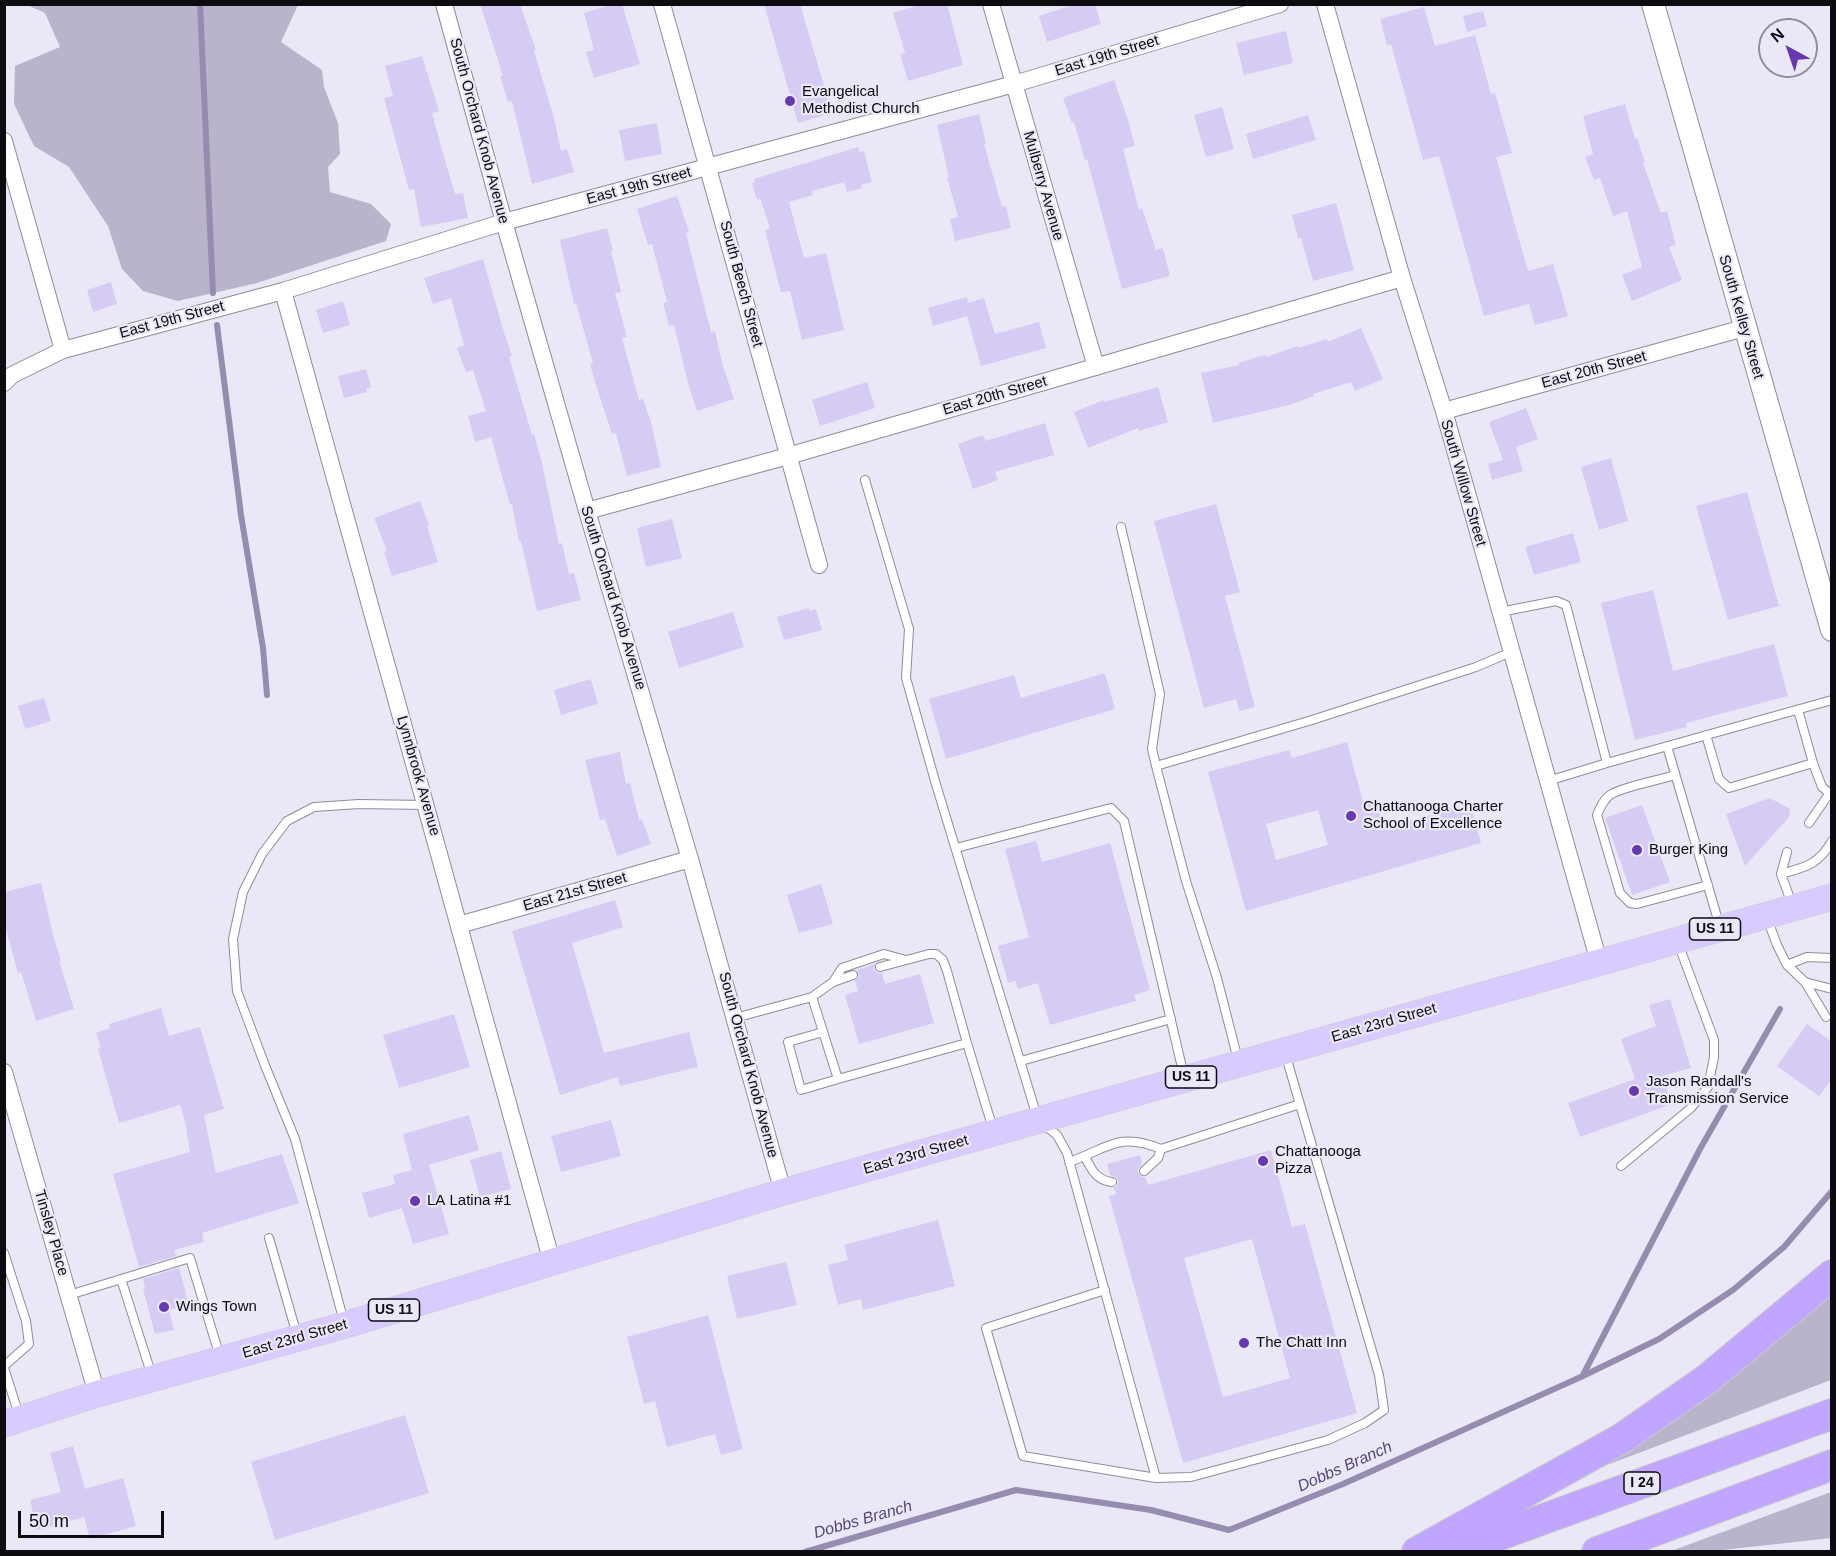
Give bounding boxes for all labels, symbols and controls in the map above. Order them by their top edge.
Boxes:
north arrow [1758,18,1818,78]
text: N [1768,25,1787,46]
street label: East 19th Street [1053,32,1161,80]
street label: South Orchard Knob Avenue [446,36,512,226]
place label: Evangelical Methodist Church [802,83,920,118]
marker: Evangelical Methodist Church [783,94,797,108]
street label: Mulberry Avenue [1019,129,1067,243]
street label: East 19th Street [585,163,693,209]
street label: South Beech Street [715,219,767,349]
street label: South Kelley Street [1715,253,1767,381]
street label: East 19th Street [118,297,226,343]
street label: East 20th Street [1540,347,1648,393]
street label: East 20th Street [941,373,1049,419]
street label: South Willow Street [1436,418,1490,548]
street label: South Orchard Knob Avenue [576,504,650,692]
street label: Lynnbrook Avenue [392,714,444,838]
place label: Chattanooga Charter School of Excellence [1363,798,1503,833]
marker: Chattanooga Charter School of Excellence [1344,809,1358,823]
place label: Burger King [1649,841,1728,859]
marker: Burger King [1630,843,1644,857]
street label: East 21st Street [521,869,629,915]
road number: US 11 [1690,918,1740,940]
street label: South Orchard Knob Avenue [715,970,781,1160]
street label: East 23rd Street [1329,999,1439,1047]
road number: US 11 [1166,1066,1216,1088]
place label: Jason Randall's Transmission Service [1646,1073,1789,1108]
marker: Jason Randall's Transmission Service [1627,1084,1641,1098]
street label: East 23rd Street [861,1131,971,1179]
place label: Chattanooga Pizza [1275,1143,1361,1178]
marker: Chattanooga Pizza [1256,1154,1270,1168]
street label: Tinsley Place [30,1188,72,1278]
place label: LA Latina #1 [427,1192,511,1210]
marker: LA Latina #1 [408,1194,422,1208]
place label: Wings Town [176,1298,257,1316]
road number: US 11 [368,1299,420,1321]
marker: Wings Town [157,1300,171,1314]
street label: East 23rd Street [240,1315,350,1363]
place label: The Chatt Inn [1256,1334,1347,1352]
marker: The Chatt Inn [1237,1336,1251,1350]
water label: Dobbs Branch [1295,1438,1395,1496]
road number: I 24 [1624,1472,1660,1494]
water label: Dobbs Branch [812,1497,914,1543]
scale bar [21,1499,166,1537]
text: 50 m [29,1511,69,1531]

